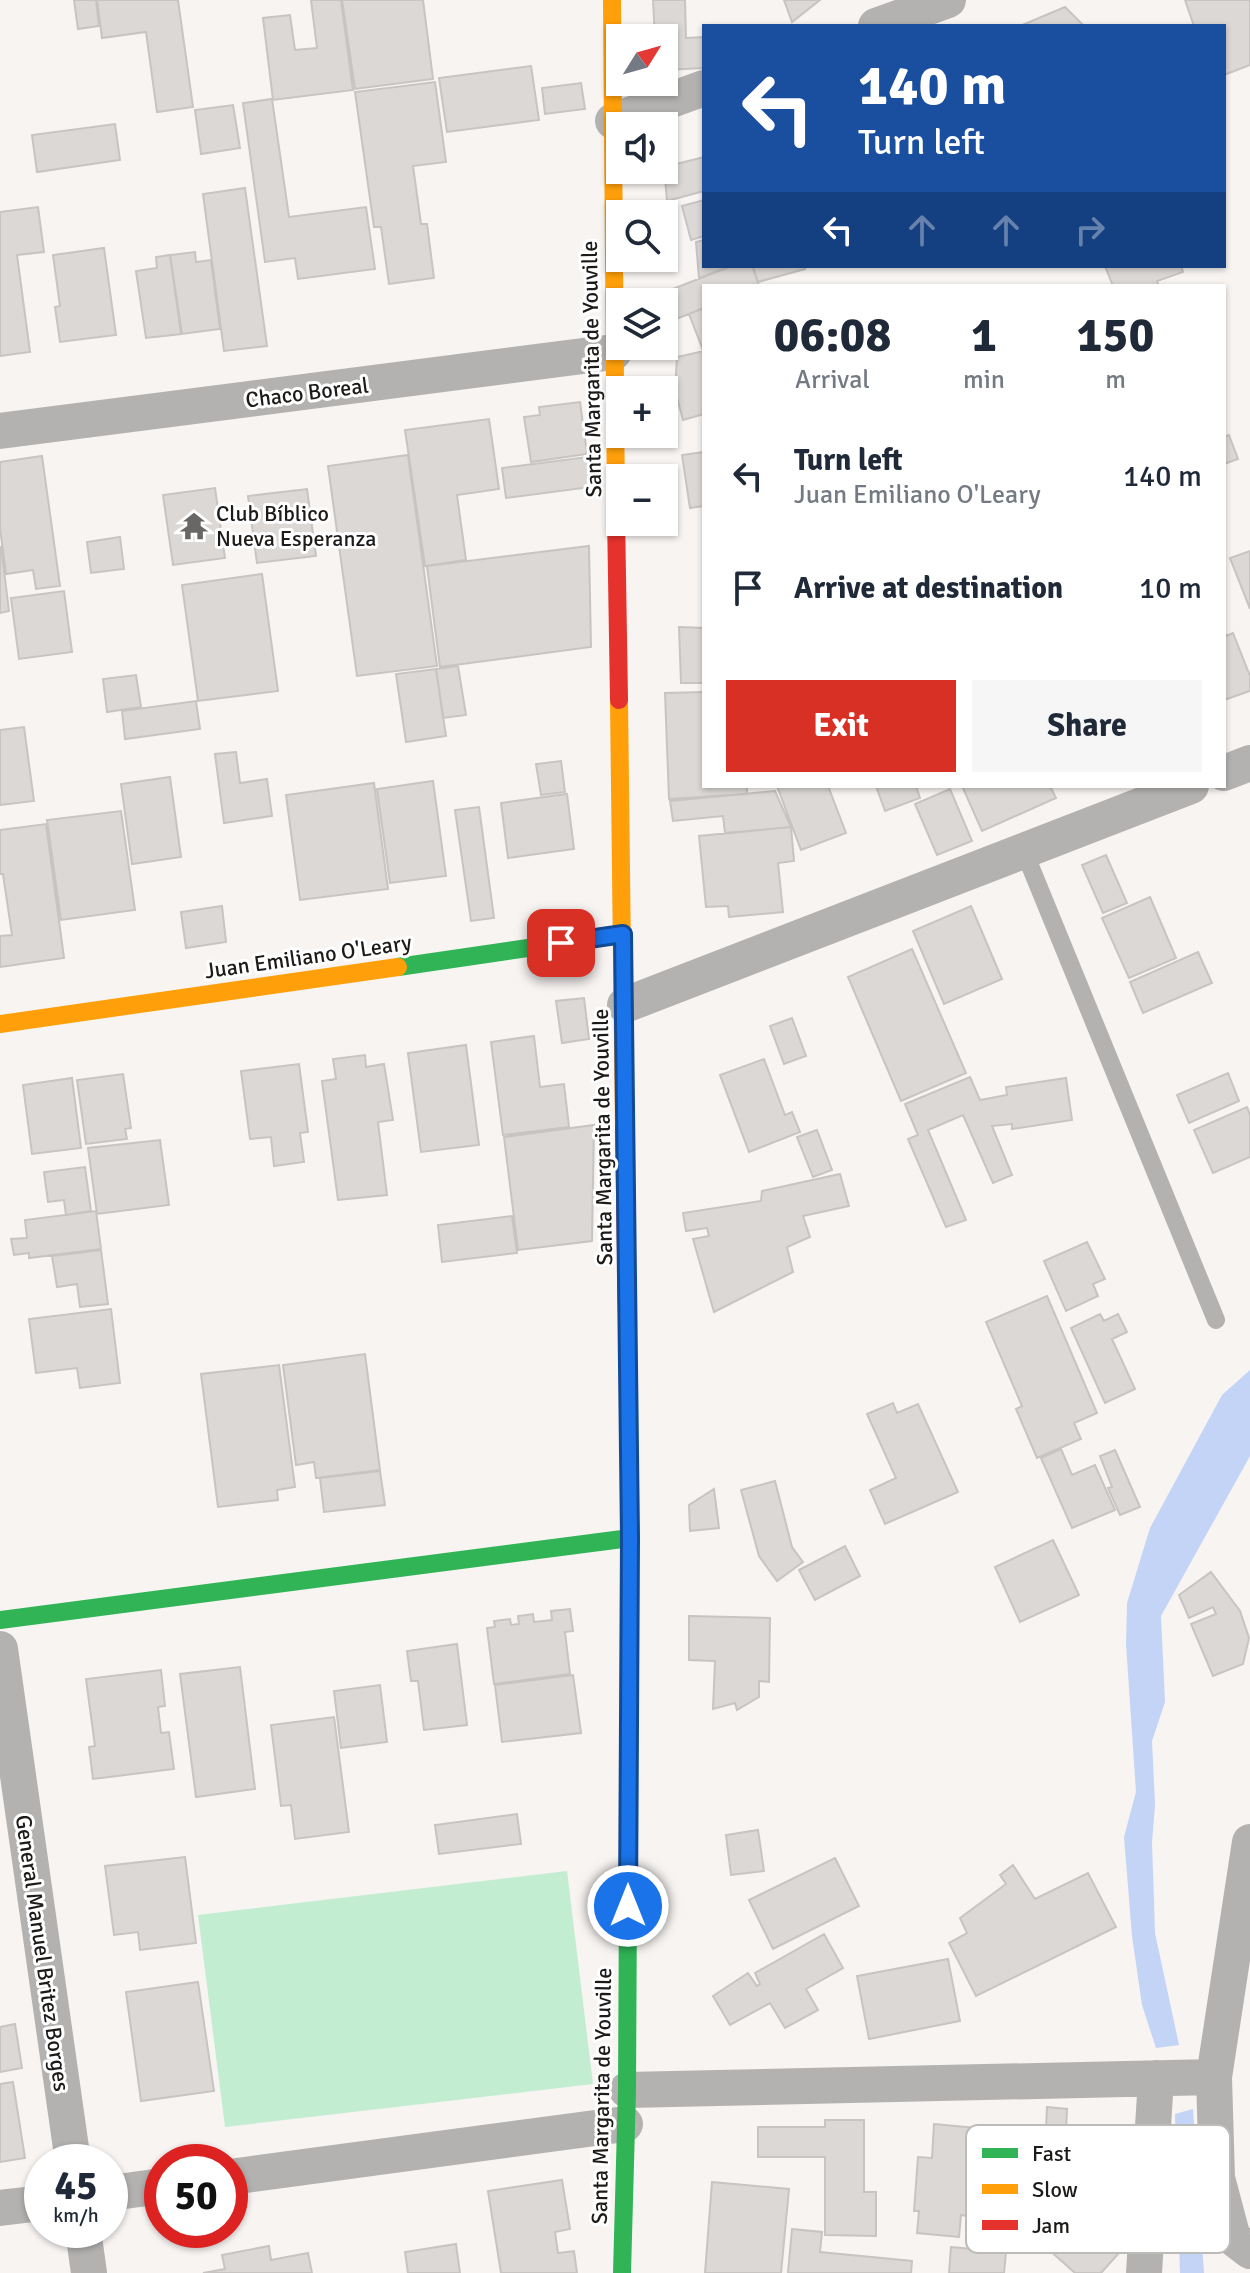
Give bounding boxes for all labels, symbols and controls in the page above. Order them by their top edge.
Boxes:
north arrow [606,24,678,96]
map controls [606,24,678,536]
text: 140 m [858,51,1006,120]
icon: left [726,56,830,160]
button: sound [606,112,678,184]
text: Turn left [858,120,985,165]
button: search [606,200,678,272]
icon: left [816,208,860,252]
icon: ahead [900,208,944,252]
icon: ahead [984,208,1028,252]
icon: right [1068,208,1112,252]
street label: Santa Margarita de Youville [576,240,607,498]
button: layers [606,288,678,360]
text: 06:08 [774,306,891,365]
text: 1 [971,306,997,365]
text: 150 [1077,306,1154,365]
text: Arrival [795,364,870,396]
text: min [963,364,1005,396]
text: m [1105,364,1126,396]
street label: Chaco Boreal [244,372,370,413]
button: + [606,376,678,448]
text: Turn left [794,442,903,479]
icon: left [726,454,770,498]
text: 140 m [1123,458,1202,495]
button: − [606,464,678,536]
text: Juan Emiliano O'Leary [794,479,1041,511]
place label: Club Bíblico Nueva Esperanza [216,500,376,552]
temple icon: Club Bíblico Nueva Esperanza [179,511,209,541]
icon: arrive [726,566,770,610]
text: Arrive at destination [794,570,1063,607]
text: 10 m [1139,570,1202,607]
button: Exit [726,680,956,772]
button: Share [972,680,1202,772]
pin [527,909,595,977]
icon: arrive [539,921,583,965]
street label: Juan Emiliano O'Leary [203,929,414,984]
street label: Santa Margarita de Youville [587,1008,618,1266]
street label: General Manuel Britez Borges [10,1813,75,2093]
position arrow [586,1864,670,1948]
street label: Santa Margarita de Youville [586,1967,617,2225]
legend [966,2125,1230,2253]
text: Fast [1032,2140,1072,2167]
speed limit sign: 50 [144,2144,248,2248]
text: 45 [54,2161,98,2211]
text: Slow [1032,2176,1078,2203]
text: km/h [53,2203,99,2228]
text: Jam [1032,2212,1070,2239]

